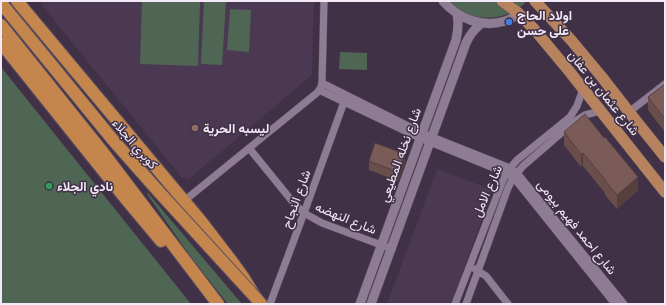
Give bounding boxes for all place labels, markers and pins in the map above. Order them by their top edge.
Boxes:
place label: اولاد الحاج على حسن [517,8,572,38]
marker: اولاد الحاج على حسن [504,17,514,27]
place label: ليسبه الحرية [203,121,269,137]
marker: ليسبه الحرية [190,123,200,133]
place label: نادي الجلاء [57,179,113,197]
marker: نادي الجلاء [44,181,54,191]

